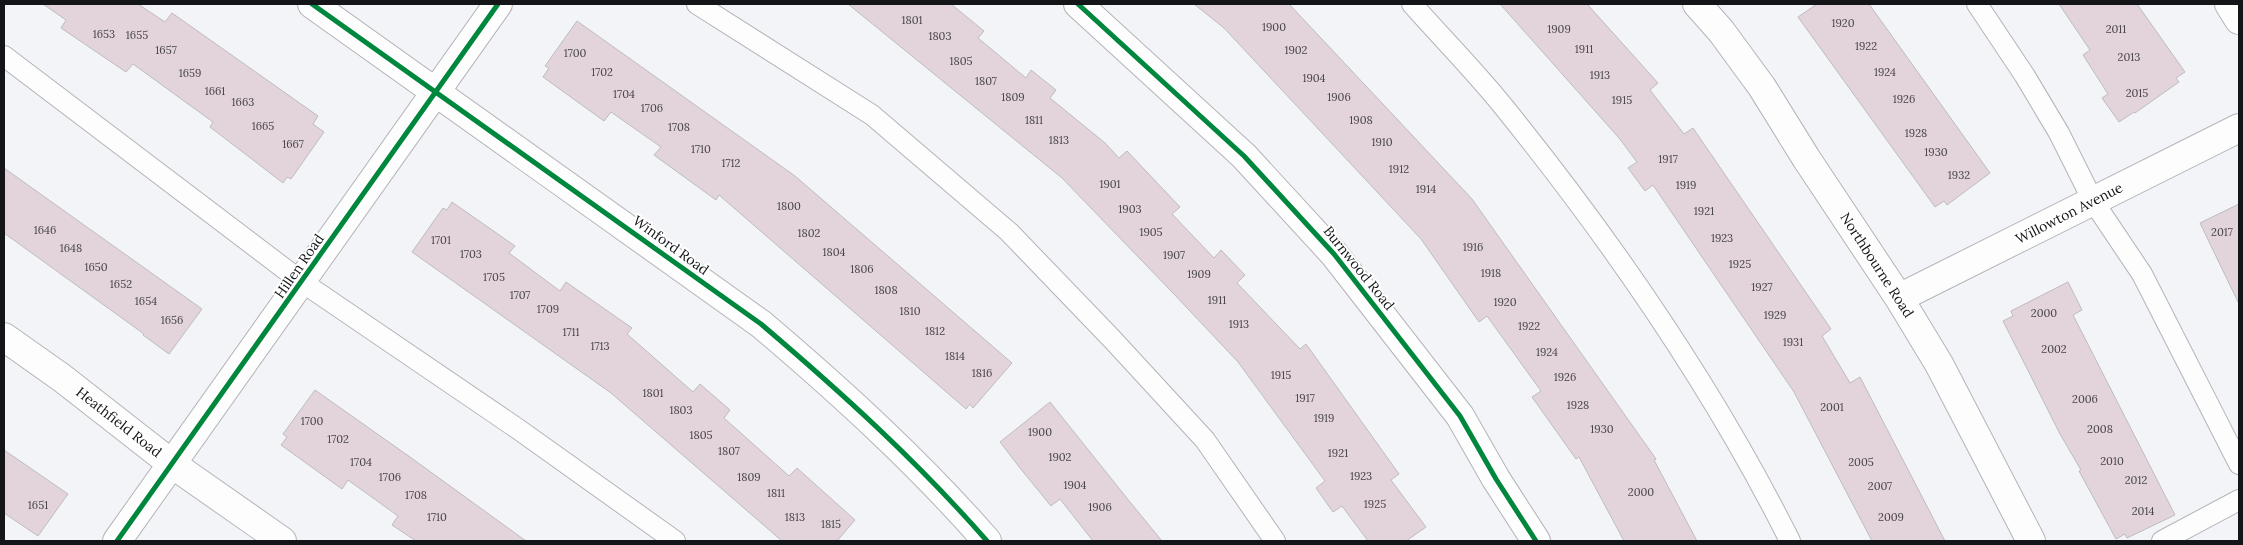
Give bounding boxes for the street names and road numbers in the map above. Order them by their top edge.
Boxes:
street label: Willowton Avenue [2012,178,2126,248]
street label: Northbourne Road [1836,209,1918,321]
street label: Winford Road [630,211,712,279]
street label: Burnwood Road [1320,222,1398,314]
street label: Hillen Road [270,230,328,302]
street label: Heathfield Road [73,383,165,461]

